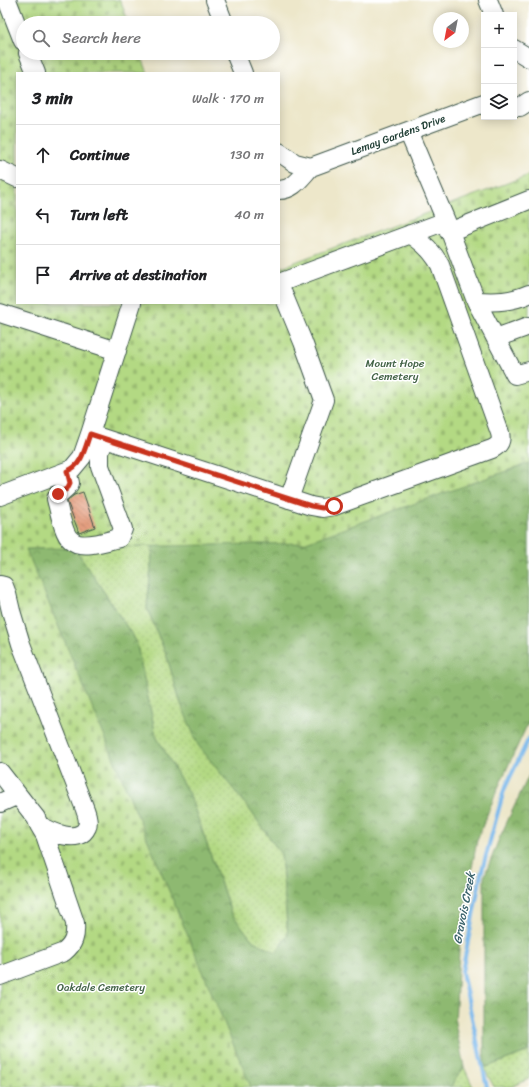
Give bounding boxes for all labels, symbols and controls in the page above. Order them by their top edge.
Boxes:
north arrow [433,12,469,48]
map controls [481,12,517,120]
button: + [481,12,517,48]
search box [16,16,280,60]
text: Search here [62,25,141,51]
icon: search [30,27,52,49]
button: − [481,48,517,84]
text: 3 min [32,83,73,113]
button: layers [481,84,517,120]
text: Walk · 170 m [192,87,264,110]
street label: Lemay Gardens Drive [348,109,449,161]
text: Continue [70,142,130,168]
text: 130 m [230,143,264,166]
icon: ahead [32,144,54,166]
text: Turn left [70,202,128,228]
text: 40 m [234,203,264,226]
icon: left [32,204,54,226]
text: Arrive at destination [70,262,207,288]
icon: arrive [32,264,54,286]
park label: Mount Hope Cemetery [366,354,425,386]
route end [49,485,67,503]
route start [325,497,343,515]
water label: Gravois Creek [446,869,482,946]
park label: Oakdale Cemetery [57,978,145,997]

